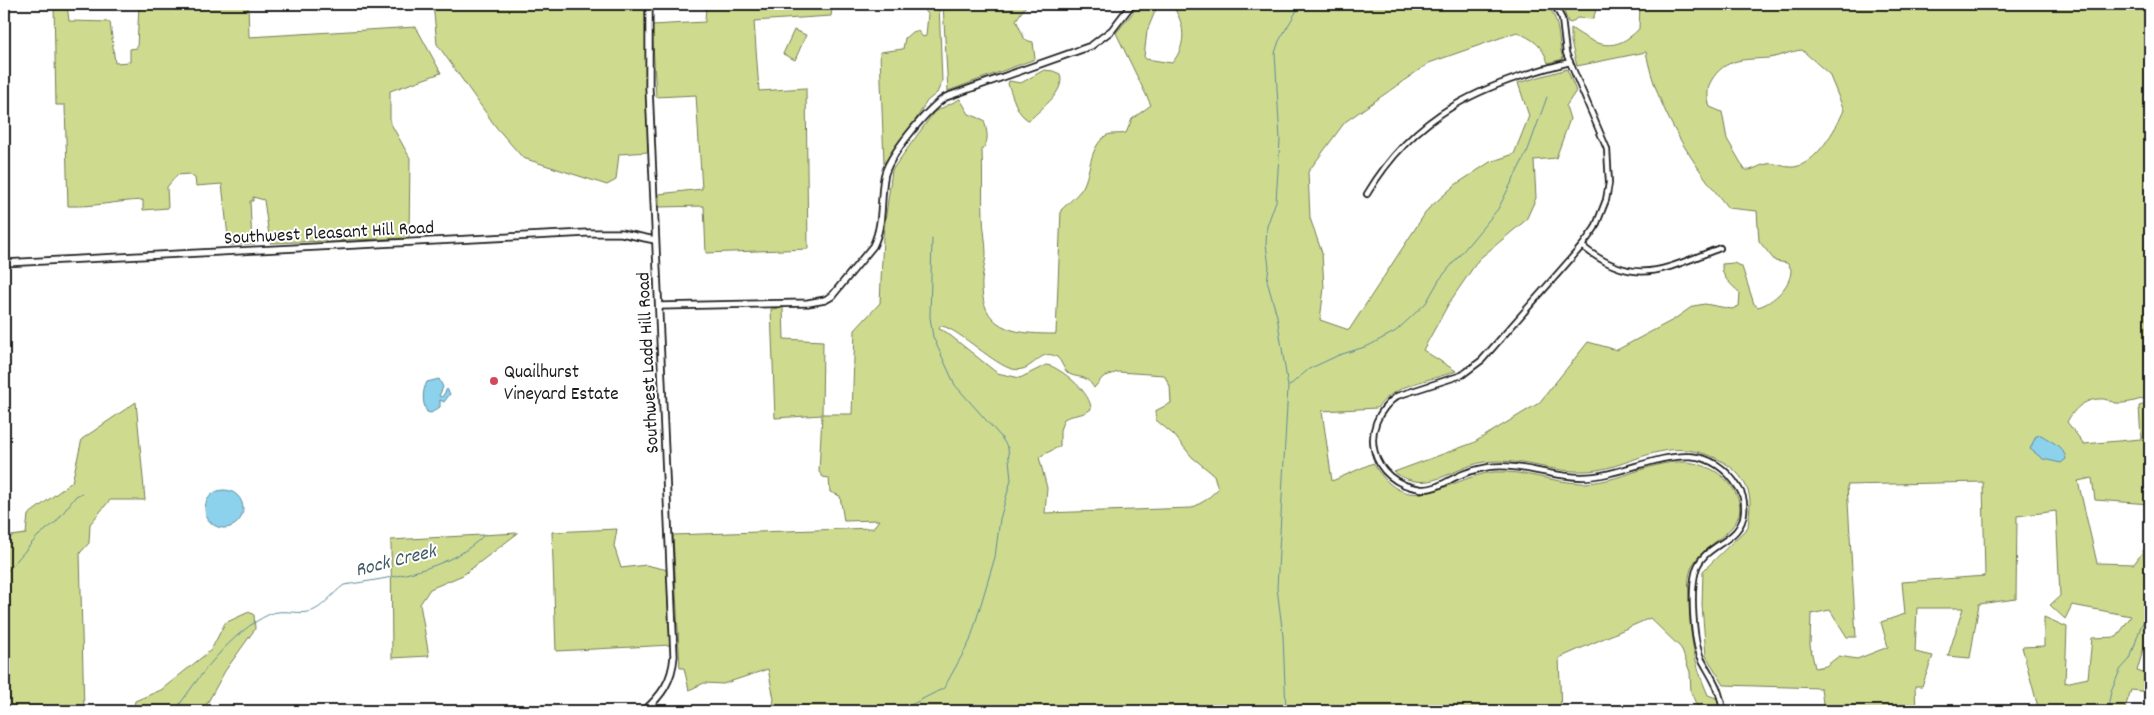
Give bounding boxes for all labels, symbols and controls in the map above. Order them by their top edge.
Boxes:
street label: Southwest Pleasant Hill Road [223,216,435,253]
street label: Southwest Ladd Hill Road [631,271,668,454]
place label: Quailhurst Vineyard Estate [504,360,619,409]
marker: Quailhurst Vineyard Estate [488,375,500,387]
water label: Rock Creek [352,538,441,585]

